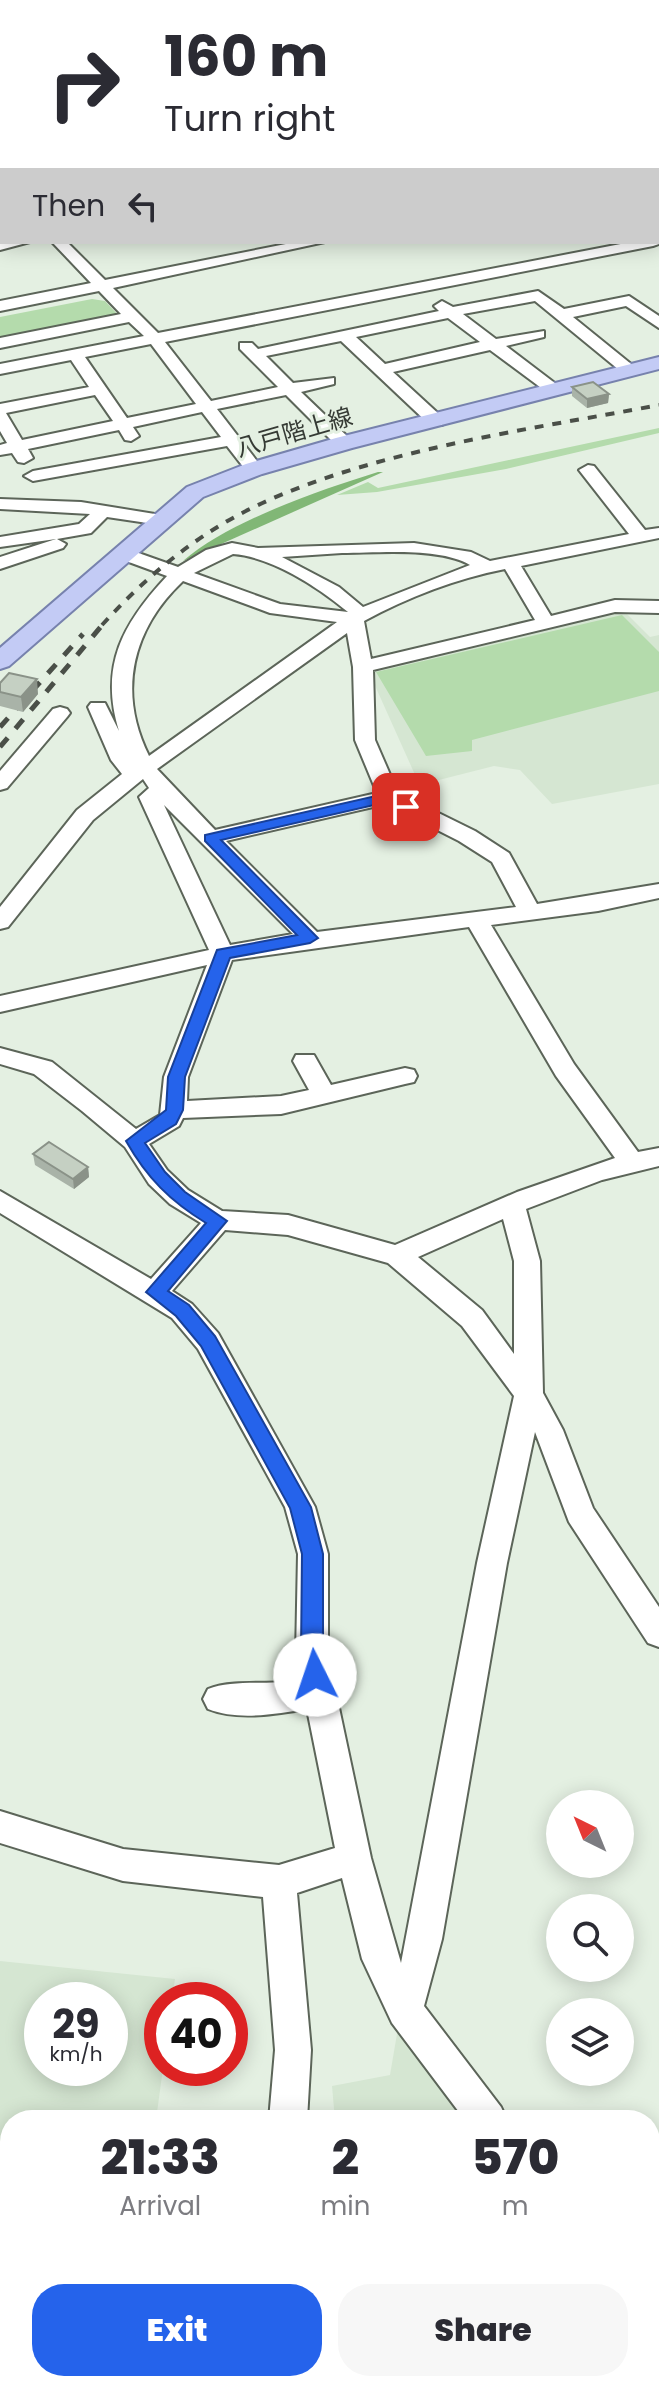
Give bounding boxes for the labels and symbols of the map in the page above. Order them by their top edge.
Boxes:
street label: 八戸階上線 [232,400,356,464]
pin [372,773,440,841]
position arrow [273,1633,357,1717]
north arrow [546,1790,634,1878]
speed limit sign: 40 [144,1982,248,2086]

